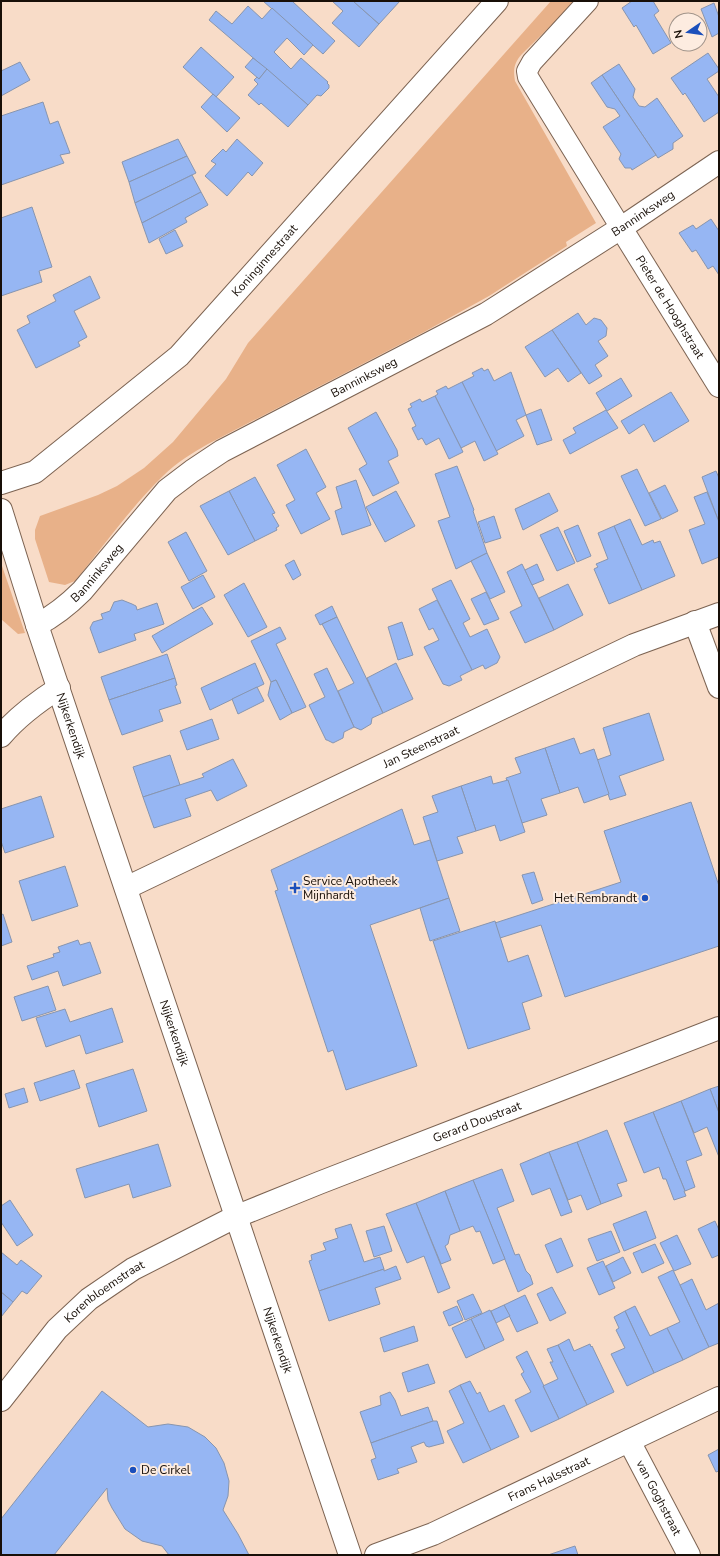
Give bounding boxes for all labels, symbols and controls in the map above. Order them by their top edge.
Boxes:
north arrow [668,12,708,52]
text: N [671,28,687,40]
street label: Banninksweg [608,186,678,240]
street label: Koninginnestraat [228,220,302,300]
street label: Pieter de Hooghstraat [632,252,709,362]
street label: Banninksweg [328,353,400,401]
street label: Banninksweg [67,540,127,606]
street label: Nijkerkendijk [52,691,90,762]
street label: Jan Steenstraat [379,722,462,772]
place label: Service Apotheek Mijnhardt [303,873,398,903]
marker: Service Apotheek Mijnhardt [290,883,300,893]
place label: Het Rembrandt [554,890,638,906]
marker: Het Rembrandt [640,893,650,903]
street label: Nijkerkendijk [156,998,193,1069]
street label: Gerard Doustraat [430,1097,524,1146]
street label: Korenbloemstraat [61,1256,148,1326]
street label: Nijkerkendijk [259,1305,297,1376]
street label: Frans Halsstraat [505,1452,593,1505]
street label: van Goghstraat [632,1457,686,1539]
place label: De Cirkel [141,1462,191,1478]
marker: De Cirkel [128,1465,138,1475]

